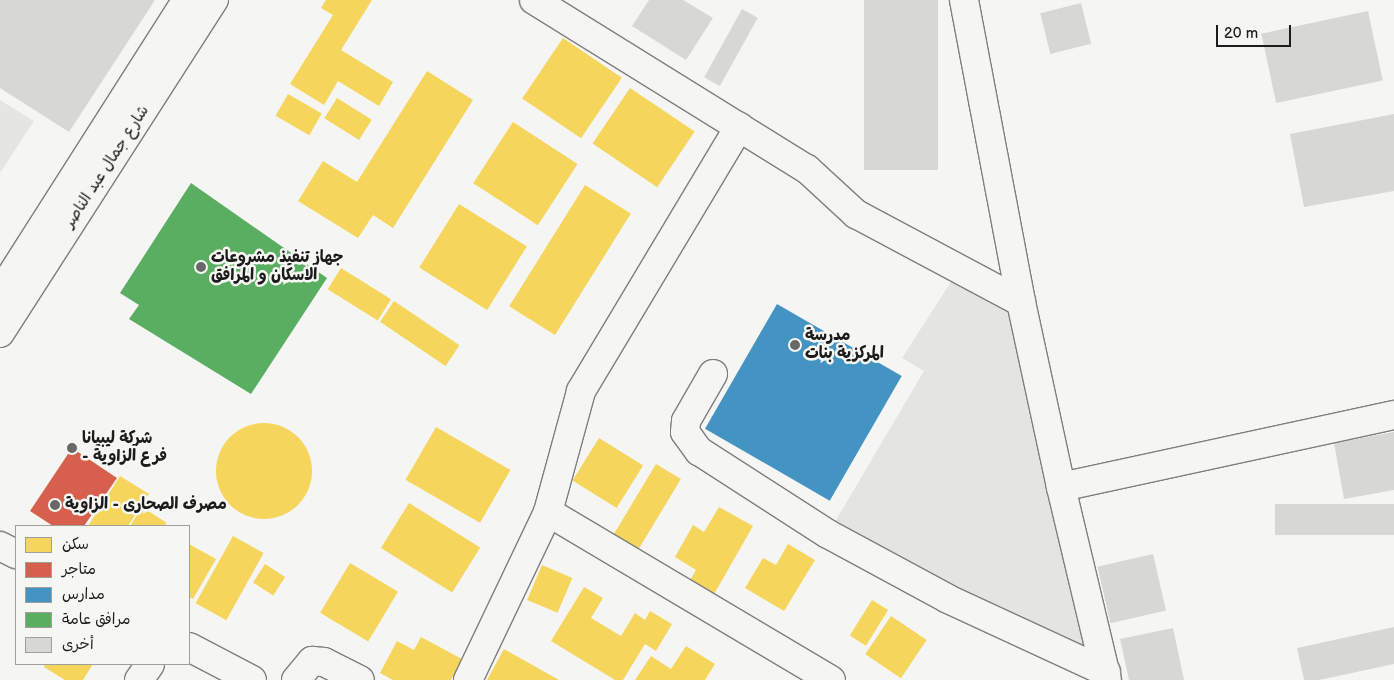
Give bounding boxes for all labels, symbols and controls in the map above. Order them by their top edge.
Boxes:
scale bar [1219,15,1294,47]
text: 20 m [1224,24,1258,43]
street label: شارع جمال عبد الناصر [60,102,154,232]
place label: جهاز تنفيذ مشروعات الاسكان و المرافق [211,248,343,286]
marker: جهاز تنفيذ مشروعات الاسكان و المرافق [195,261,207,273]
place label: مدرسة المركزية بنات [805,326,884,364]
marker: مدرسة المركزية بنات [789,339,801,351]
place label: شركة ليبيانا - فرع الزاوية [82,429,167,467]
marker: شركة ليبيانا - فرع الزاوية [66,442,78,454]
place label: مصرف الصحارى - الزاوية [65,495,227,515]
marker: مصرف الصحارى - الزاوية [49,499,61,511]
legend [15,525,190,665]
text: سكن [62,535,89,554]
text: متاجر [62,560,96,579]
text: مدارس [62,585,105,604]
text: مرافق عامة [62,610,130,629]
text: أخرى [62,635,94,654]

